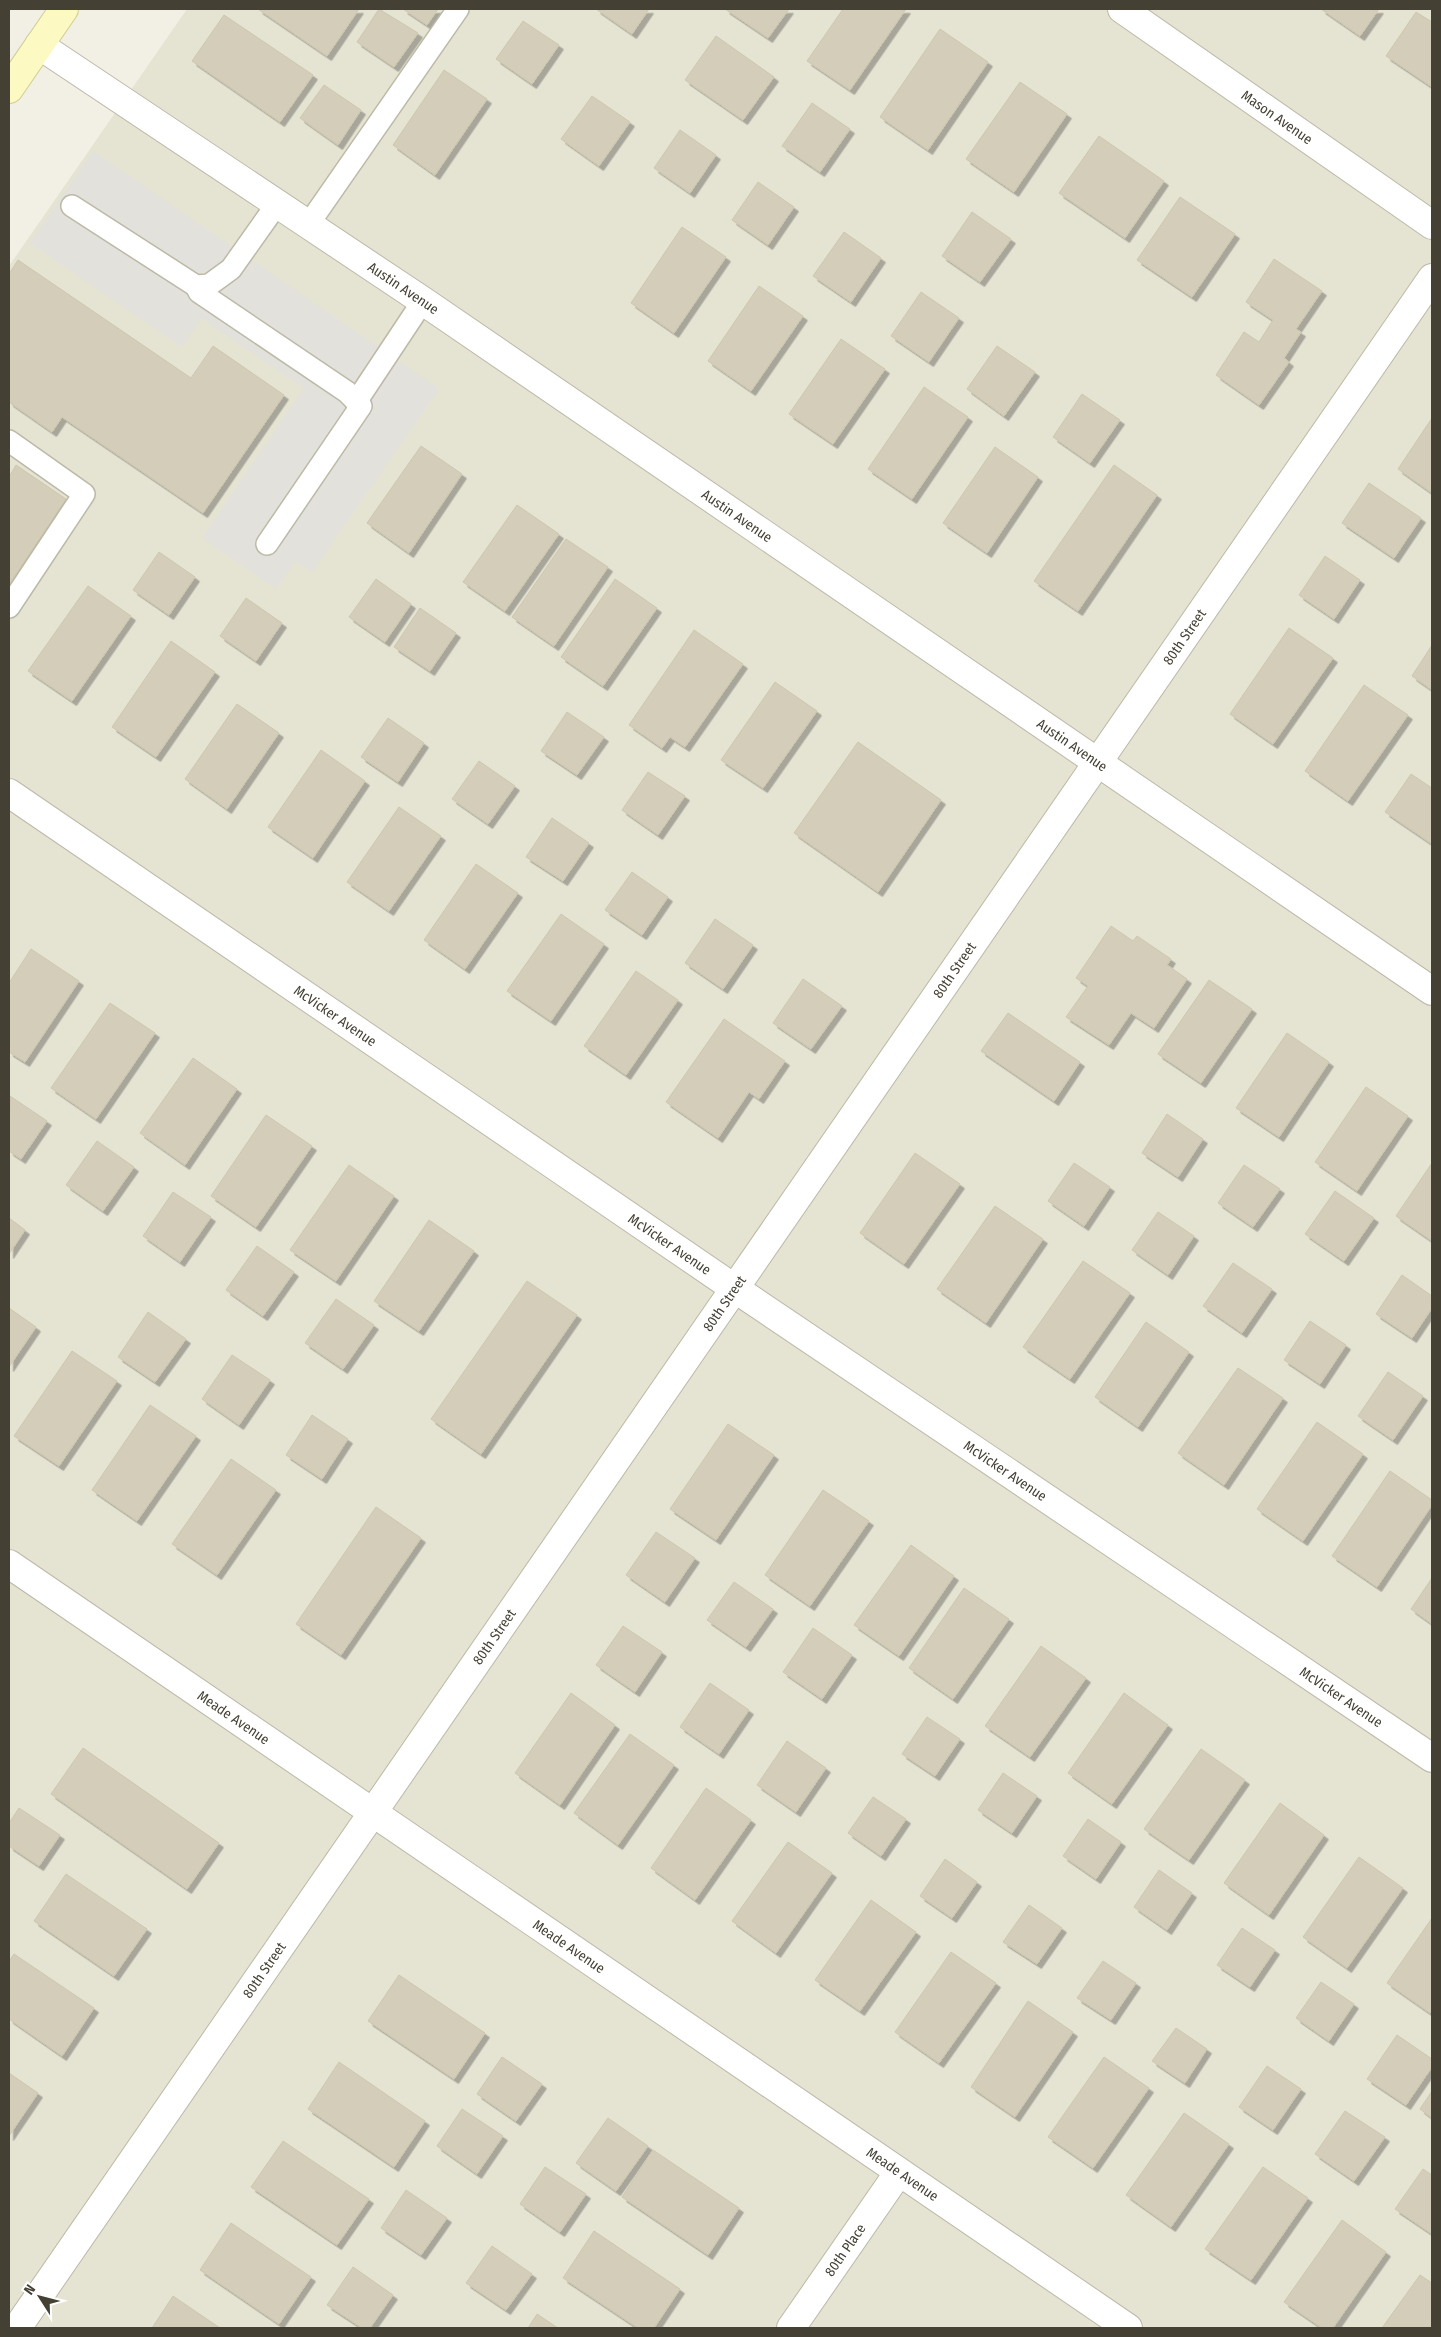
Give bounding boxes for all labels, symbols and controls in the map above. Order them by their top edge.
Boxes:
street label: Mason Avenue [1238,86,1316,148]
street label: Austin Avenue [365,258,442,318]
street label: Austin Avenue [699,486,776,546]
street label: 80th Street [1159,605,1210,668]
street label: Austin Avenue [1034,715,1111,775]
street label: 80th Street [929,939,980,1001]
street label: McVicker Avenue [291,982,380,1050]
street label: McVicker Avenue [625,1210,714,1278]
street label: 80th Street [699,1272,750,1335]
street label: McVicker Avenue [961,1437,1050,1505]
street label: 80th Street [469,1605,520,1668]
street label: McVicker Avenue [1297,1663,1386,1731]
street label: Meade Avenue [194,1687,273,1748]
street label: Meade Avenue [530,1916,608,1977]
street label: 80th Street [239,1938,290,2001]
street label: Meade Avenue [863,2144,942,2205]
street label: 80th Place [821,2220,869,2279]
north arrow [15,2272,65,2322]
text: N [21,2281,39,2298]

